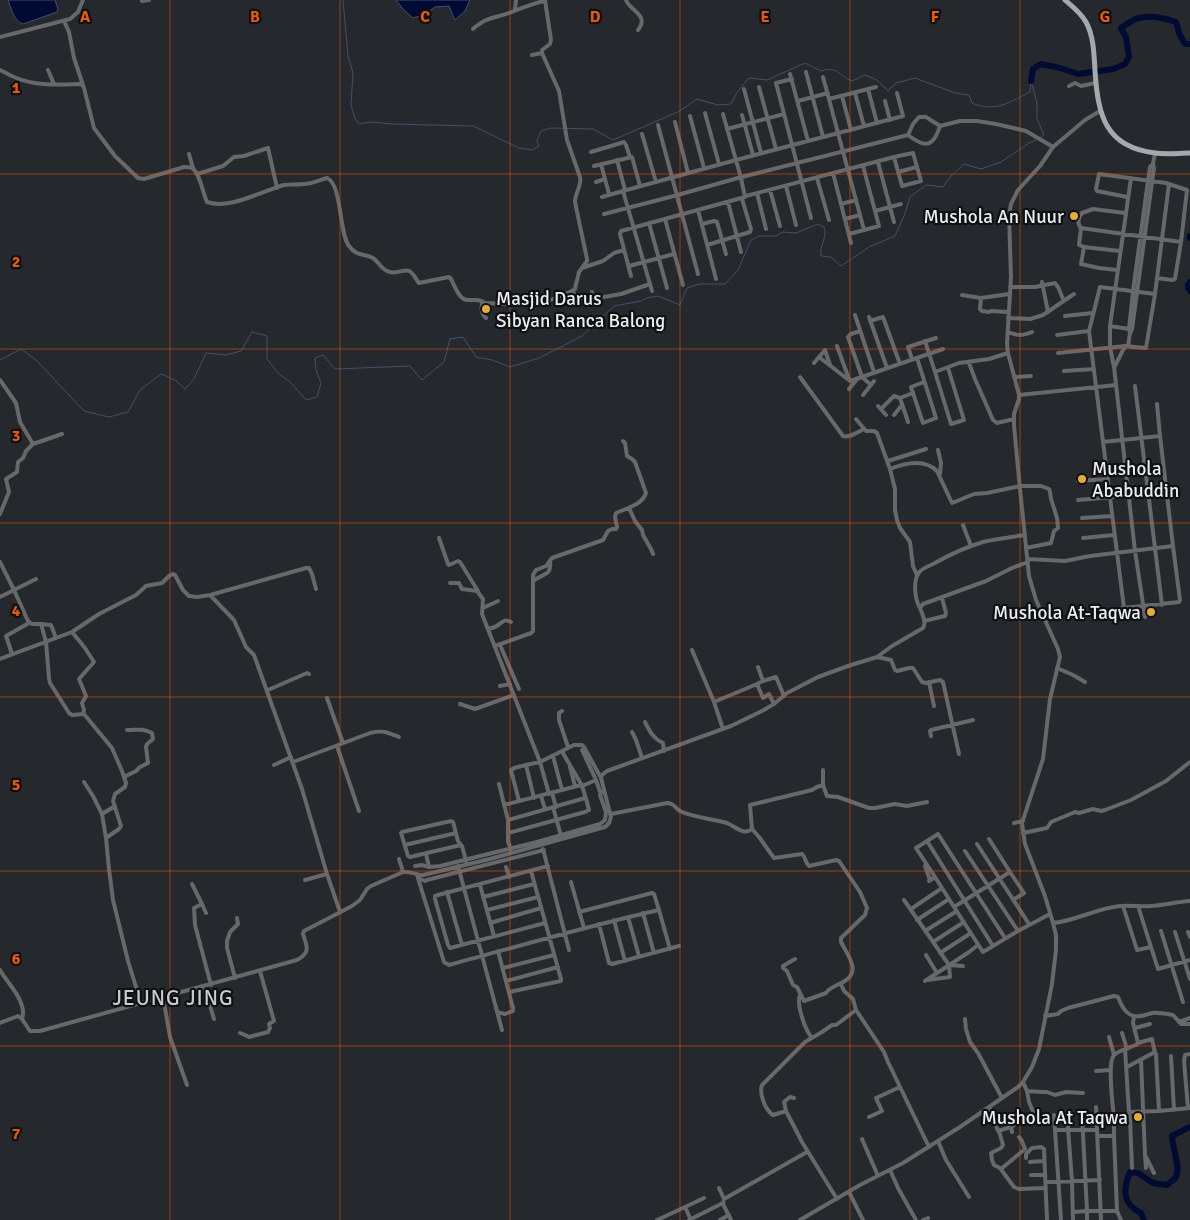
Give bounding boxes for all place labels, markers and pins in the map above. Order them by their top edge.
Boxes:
place label: Mushola An Nuur [923,205,1064,229]
marker: Mushola An Nuur [1068,210,1080,222]
place label: Masjid Darus Sibyan Ranca Balong [496,287,665,333]
marker: Masjid Darus Sibyan Ranca Balong [480,303,492,315]
place label: Mushola Ababuddin [1092,457,1179,503]
marker: Mushola Ababuddin [1076,473,1088,485]
place label: Mushola At-Taqwa [993,601,1141,625]
marker: Mushola At-Taqwa [1145,606,1157,618]
place label: Mushola At Taqwa [981,1106,1128,1130]
marker: Mushola At Taqwa [1132,1111,1144,1123]

